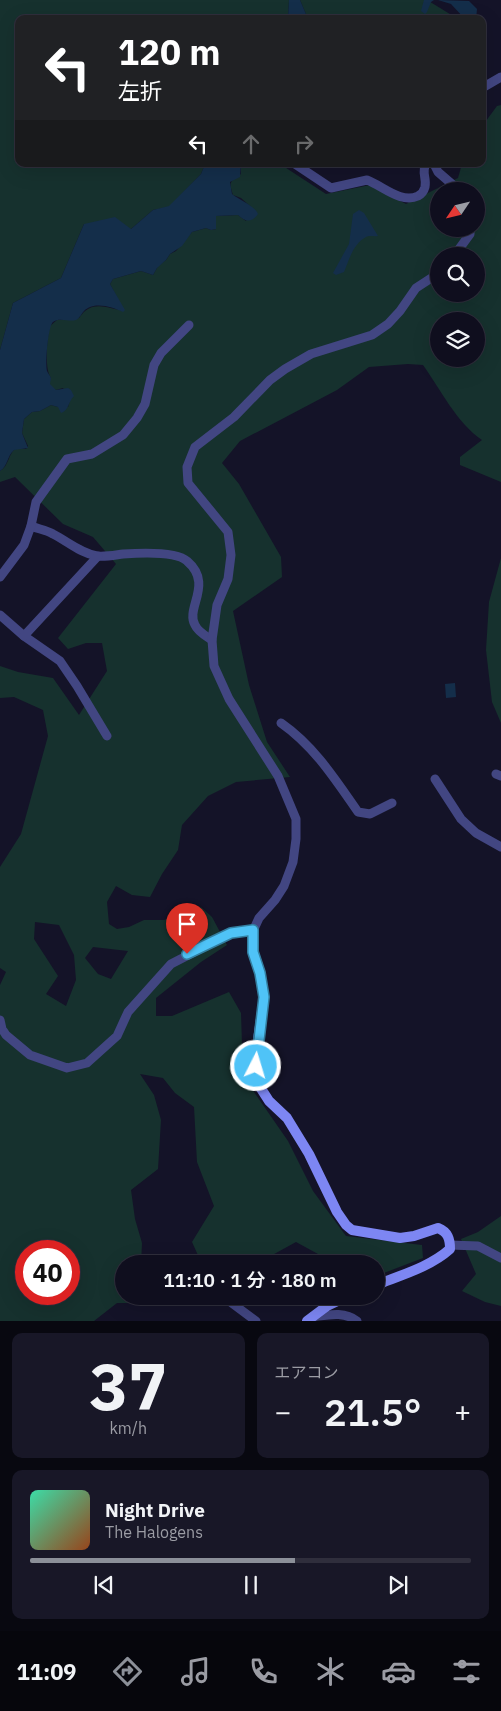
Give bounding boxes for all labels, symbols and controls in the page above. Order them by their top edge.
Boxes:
text: 120 m [118,29,221,75]
icon: left [35,35,100,100]
text: 左折 [118,76,162,105]
icon: left [184,130,212,158]
icon: ahead [237,130,265,158]
icon: right [290,130,318,158]
north arrow [430,182,485,238]
map controls [430,182,485,367]
button: search [430,247,485,302]
button: layers [430,312,485,367]
pin [166,903,208,954]
icon: arrive [173,910,201,938]
position arrow [229,1039,281,1091]
speed limit sign: 40 [15,1240,80,1305]
text: 11:10 · 1 分 · 180 m [163,1268,337,1292]
text: 37 [89,1343,167,1428]
text: エアコン [275,1362,339,1382]
text: 21.5° [324,1387,422,1436]
text: − [275,1393,291,1430]
text: + [454,1393,471,1430]
text: km/h [109,1418,147,1438]
text: Night Drive [105,1498,205,1522]
text: The Halogens [105,1522,203,1542]
icon: previous [90,1571,118,1599]
icon: pause [237,1571,265,1599]
icon: next [384,1571,412,1599]
icon: directions [110,1654,145,1689]
icon: music [178,1654,213,1689]
icon: phone [246,1654,281,1689]
icon: climate [313,1654,348,1689]
icon: car [381,1654,416,1689]
icon: filters [449,1654,484,1689]
text: 11:09 [16,1657,77,1686]

